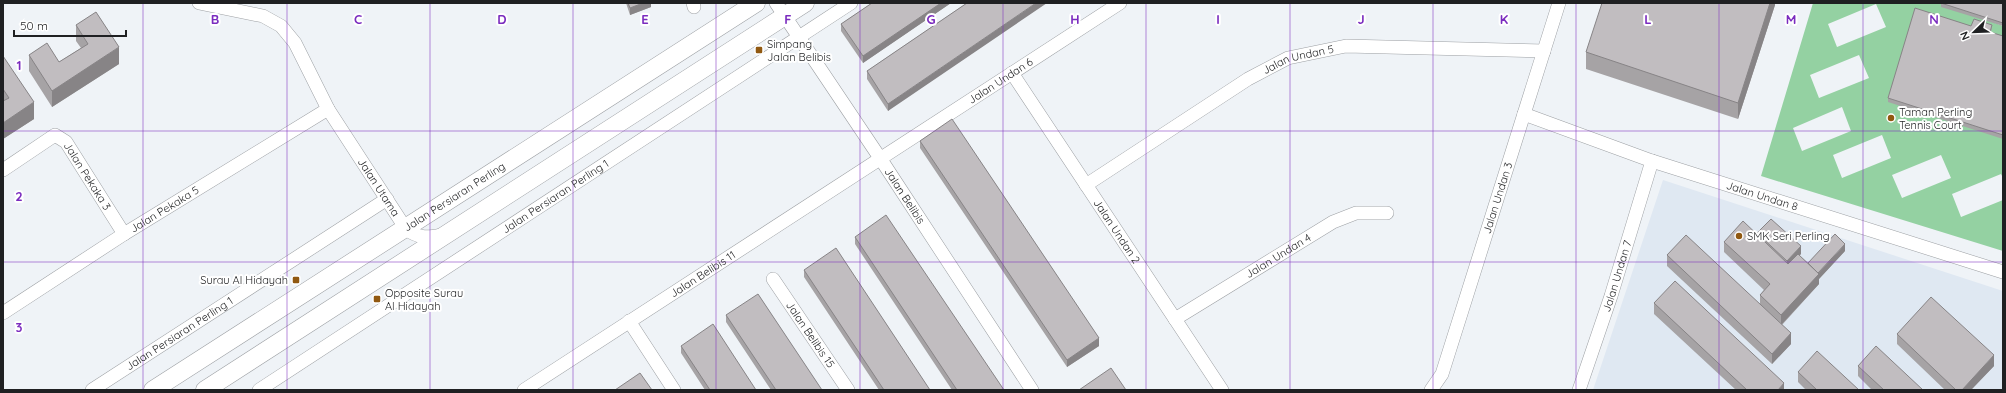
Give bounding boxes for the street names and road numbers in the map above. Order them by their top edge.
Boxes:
street label: Jalan Undan 5 [1260,42,1335,77]
street label: Jalan Undan 6 [965,55,1035,107]
street label: Jalan Pekaka 3 [61,139,114,213]
street label: Jalan Utama [355,156,403,219]
street label: Jalan Persiaran Perling 1 [499,156,611,236]
street label: Jalan Persiaran Perling [401,159,508,234]
street label: Jalan Undan 3 [1480,160,1515,235]
street label: Jalan Belibis [881,165,928,227]
street label: Jalan Undan 8 [1725,178,1800,214]
street label: Jalan Pekaka 5 [127,183,202,236]
street label: Jalan Undan 2 [1091,196,1143,266]
street label: Jalan Undan 4 [1243,230,1314,281]
street label: Jalan Undan 7 [1599,238,1635,314]
street label: Jalan Belibis 11 [667,248,738,300]
street label: Jalan Persiaran Perling 1 [123,294,236,373]
street label: Jalan Belibis 15 [783,299,838,370]

